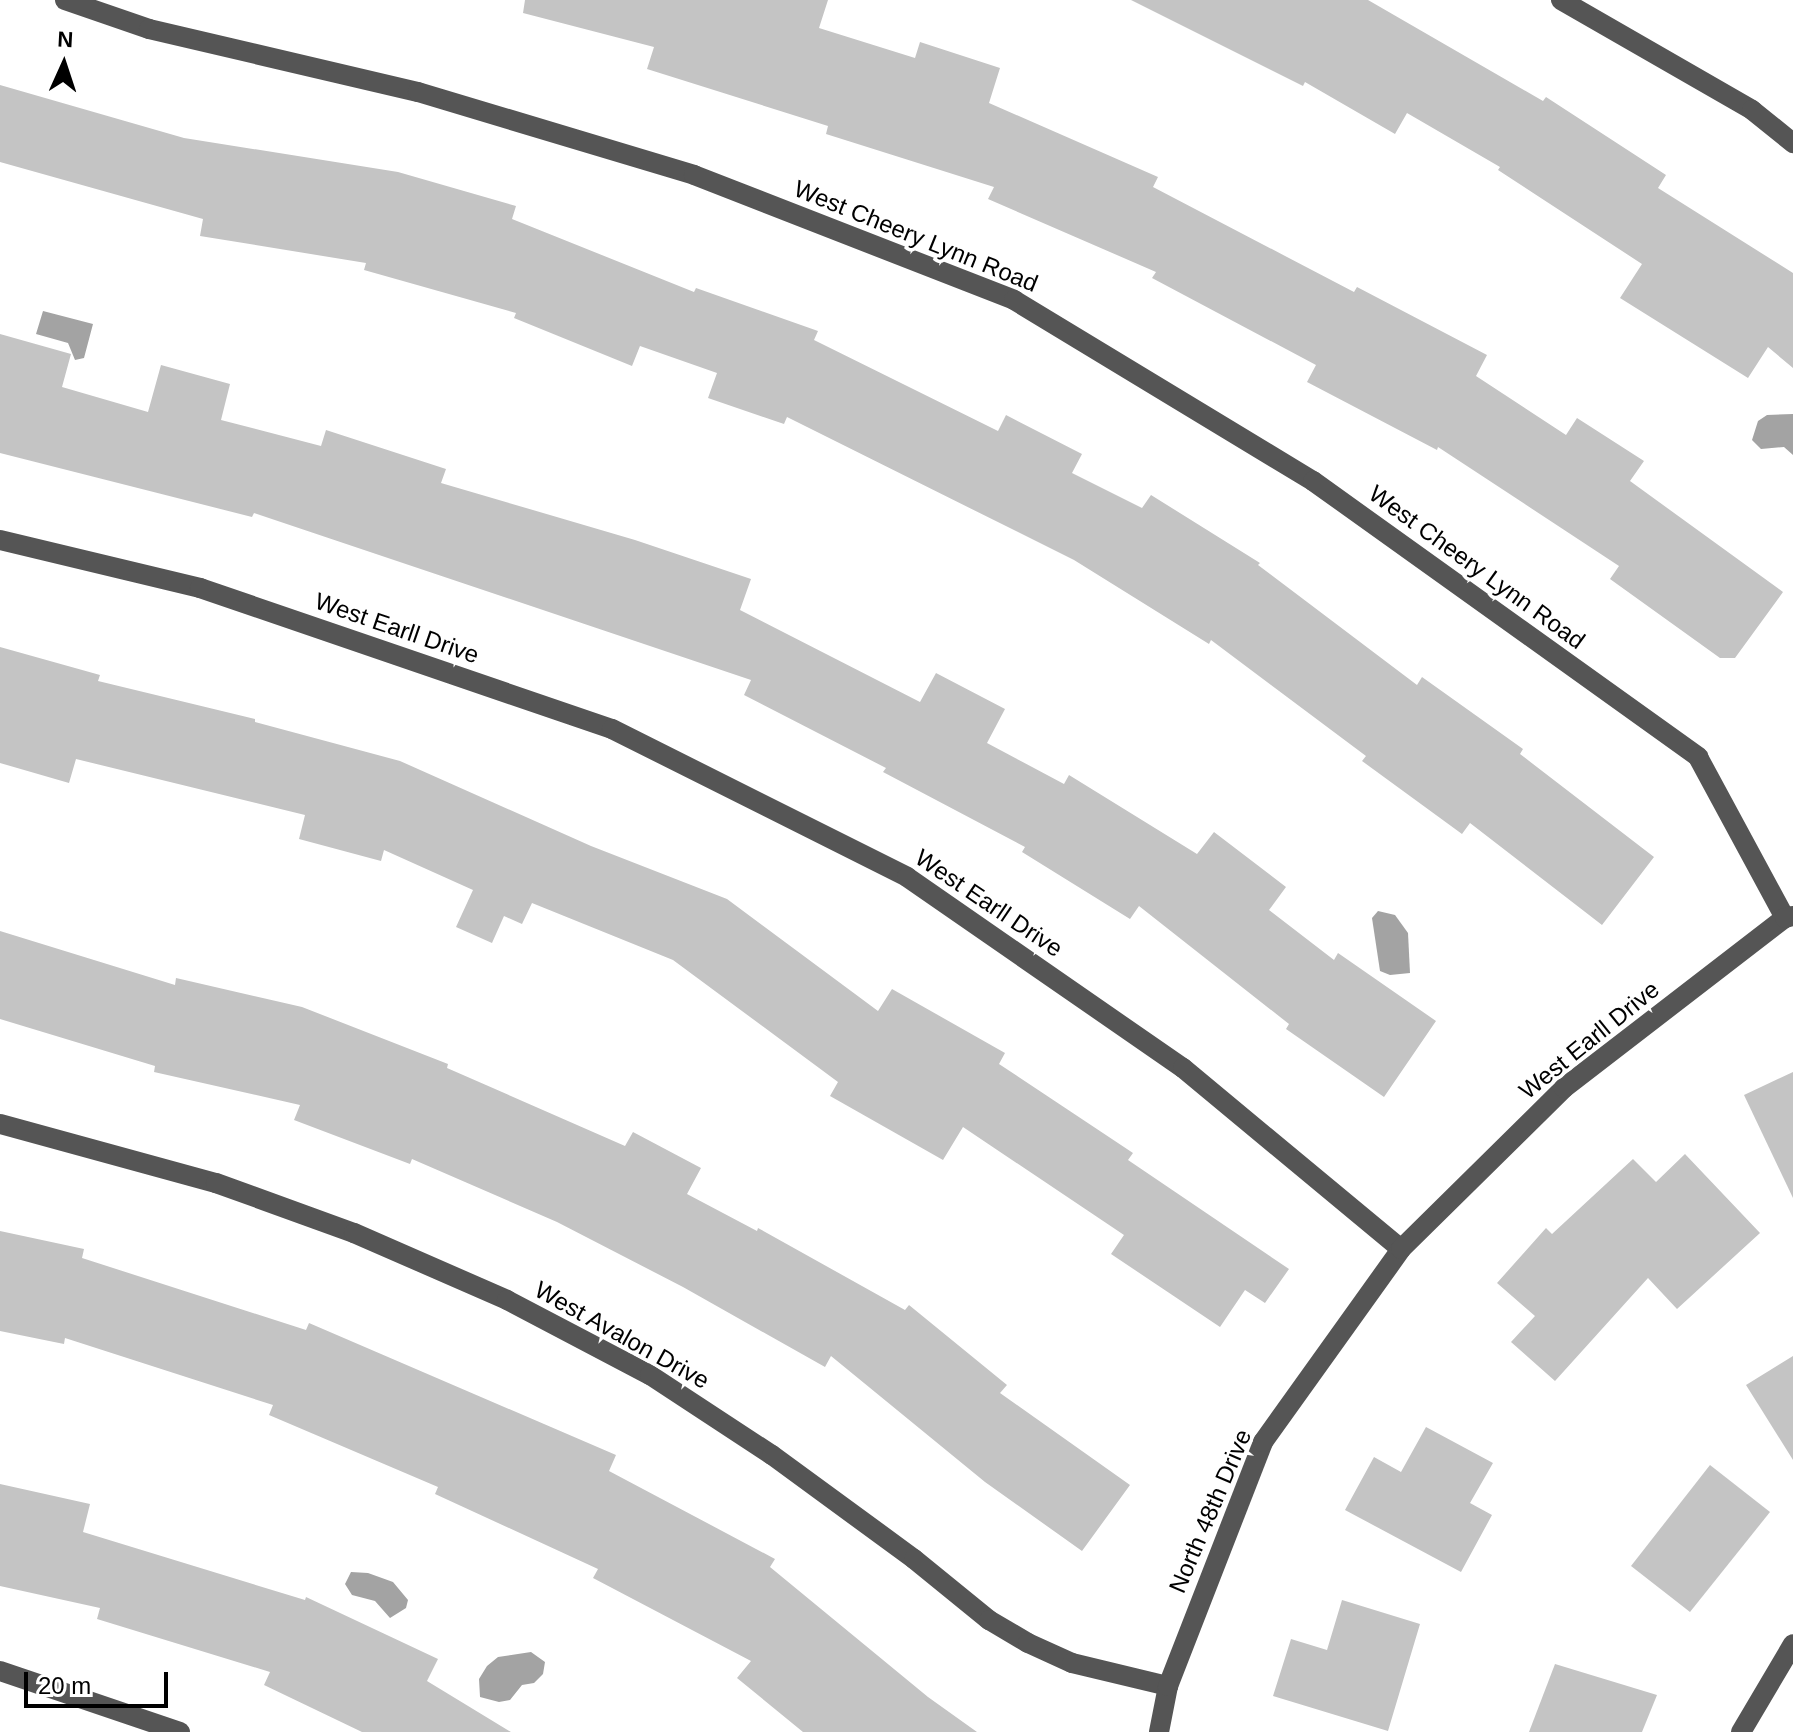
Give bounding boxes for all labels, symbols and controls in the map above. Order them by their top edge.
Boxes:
north arrow [24,24,104,104]
text: N [57,27,74,52]
street label: West Cheery Lynn Road [790,174,1042,298]
street label: West Cheery Lynn Road [1363,479,1591,655]
street label: West Earll Drive [311,586,483,670]
street label: West Earll Drive [910,843,1068,963]
street label: West Earll Drive [1513,975,1665,1105]
street label: West Avalon Drive [529,1275,715,1395]
street label: North 48th Drive [1163,1425,1257,1597]
scale bar [28,1656,172,1706]
text: 20 m [38,1672,91,1699]

